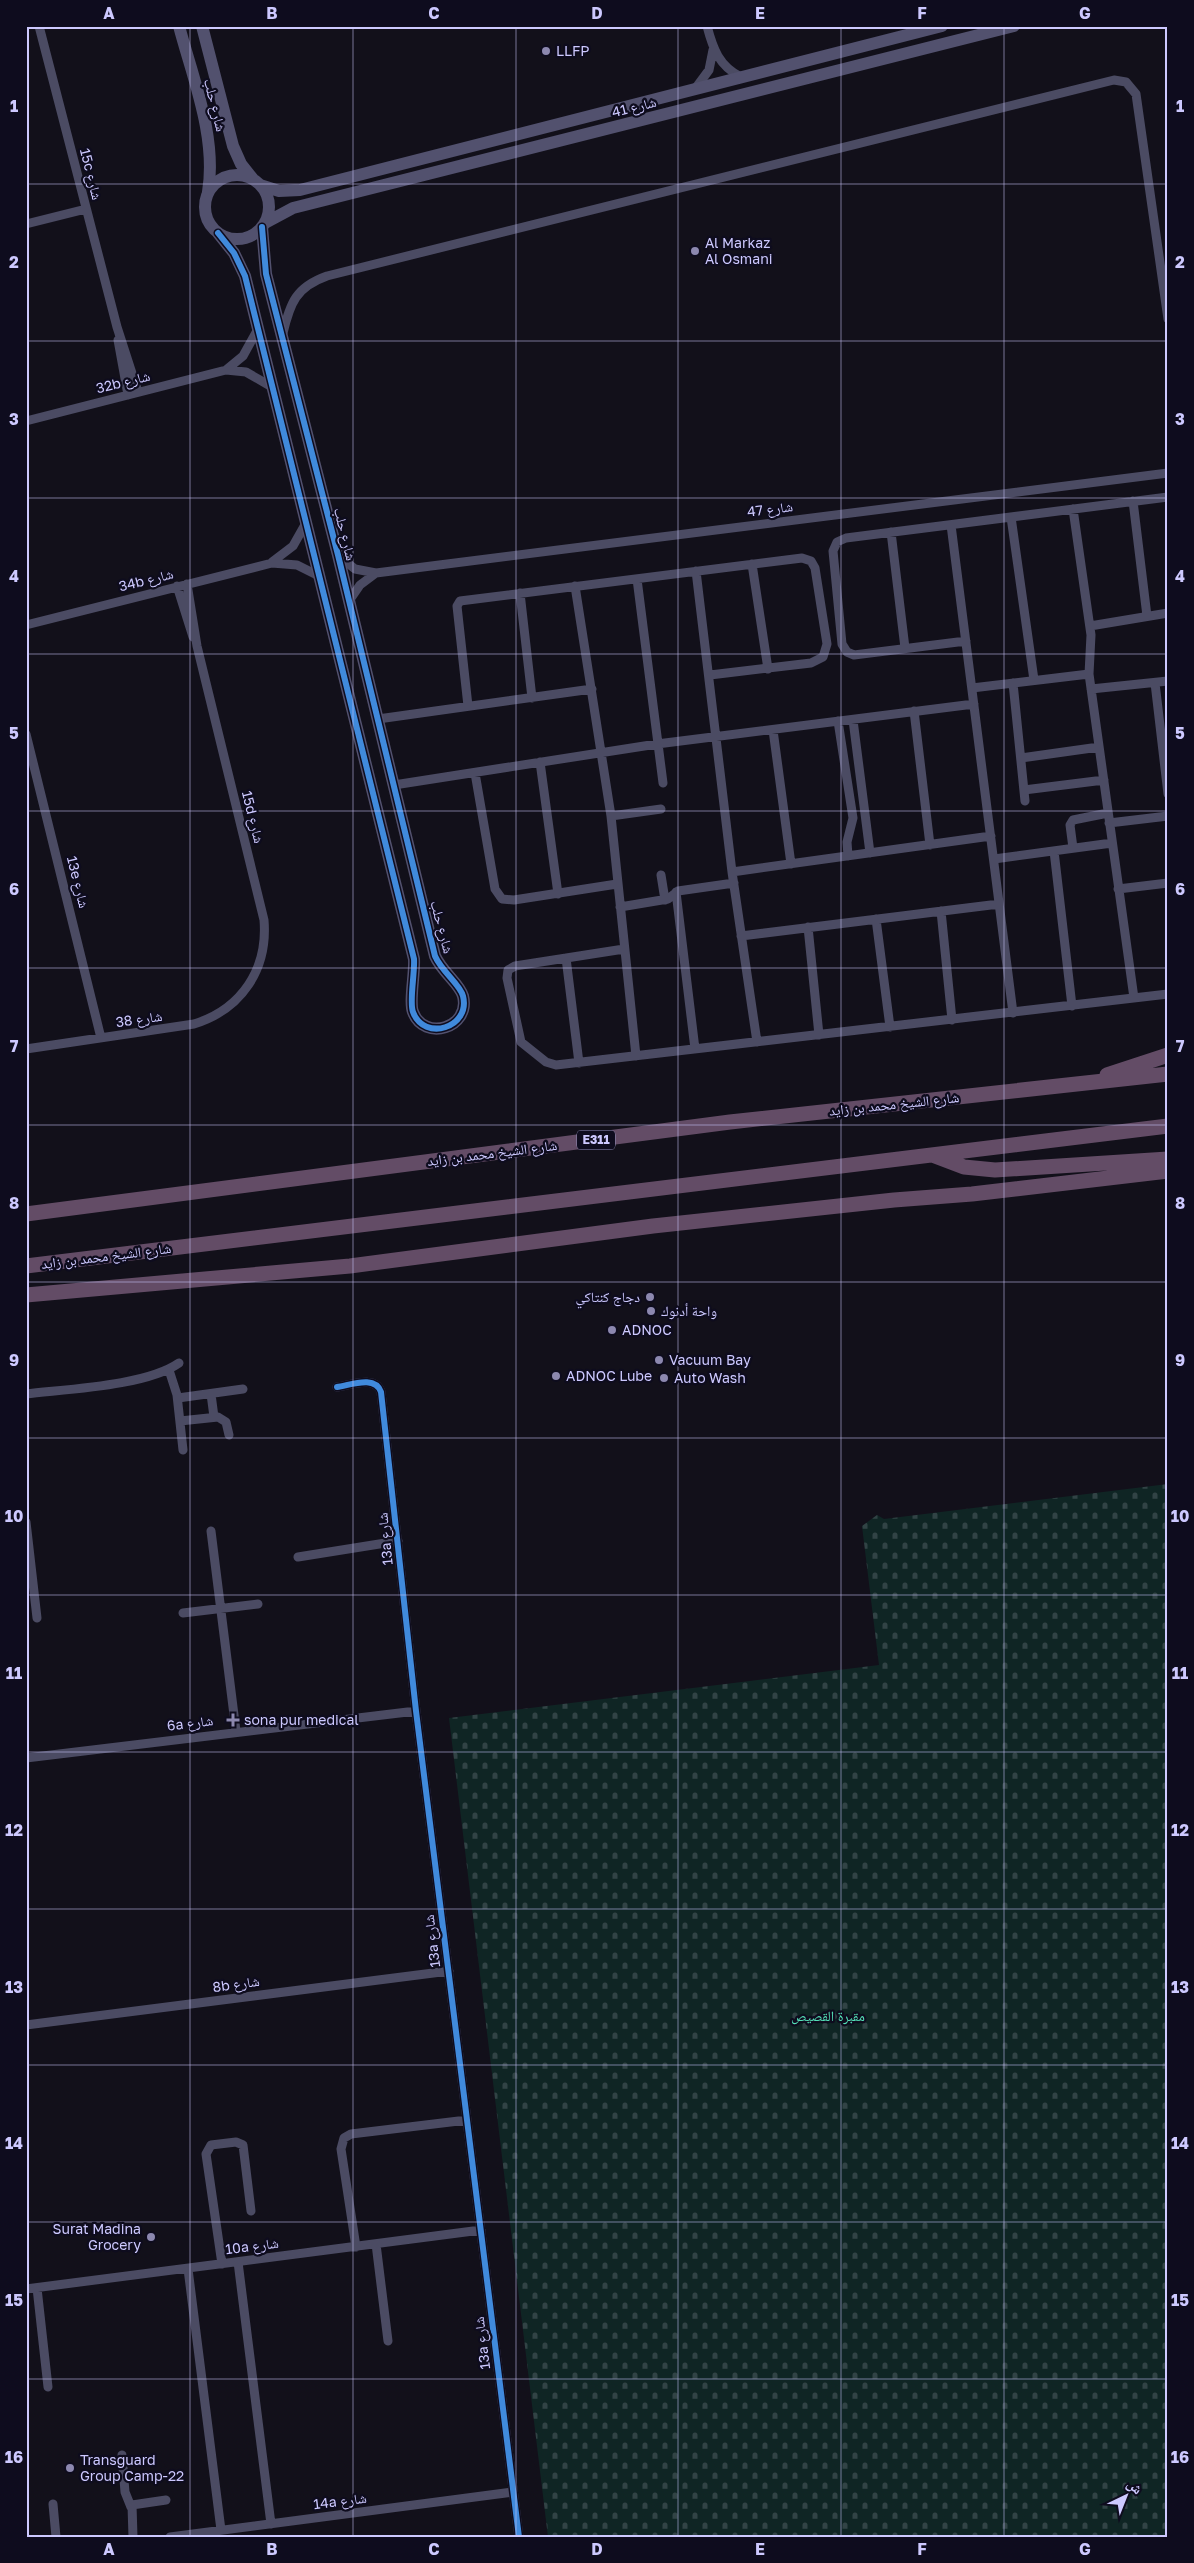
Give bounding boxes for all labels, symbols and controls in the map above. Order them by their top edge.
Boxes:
text: A [103,3,115,23]
text: B [266,3,278,23]
text: C [428,3,440,23]
text: D [591,3,603,23]
text: E [755,3,765,23]
text: F [917,3,927,23]
text: G [1079,3,1091,23]
place label: LLFP [556,42,589,59]
marker: LLFP [540,45,552,57]
street label: شارع حلب [199,77,230,134]
street label: شارع 41 [610,93,658,122]
text: 1 [10,96,18,116]
text: 1 [1176,96,1184,116]
street label: 15c شارع [75,146,106,202]
place label: Al Markaz Al Osmani [705,234,773,267]
marker: Al Markaz Al Osmani [689,245,701,257]
text: 2 [9,252,19,272]
text: 2 [1175,252,1185,272]
street label: 32b شارع [94,367,152,398]
text: 3 [9,409,19,429]
text: 3 [1175,409,1185,429]
street label: شارع 47 [746,497,794,522]
street label: شارع حلب [329,506,360,563]
street label: 34b شارع [117,565,175,596]
text: 4 [9,566,19,586]
text: 4 [1175,566,1185,586]
text: 5 [9,723,19,743]
text: 5 [1175,723,1185,743]
street label: 15d شارع [237,789,268,845]
street label: 13e شارع [62,854,93,910]
text: 6 [9,879,19,899]
text: 6 [1175,879,1185,899]
street label: شارع حلب [425,899,458,956]
street label: شارع 38 [115,1007,164,1032]
text: 7 [10,1036,19,1056]
text: 7 [1176,1036,1185,1056]
street label: شارع الشيخ محمد بن زايد [828,1088,960,1121]
road number: E311 [577,1130,615,1150]
street label: شارع الشيخ محمد بن زايد [426,1136,558,1171]
text: 8 [9,1193,19,1213]
text: 8 [1175,1193,1185,1213]
street label: شارع الشيخ محمد بن زايد [40,1239,172,1274]
place label: دجاج كنتاكي [575,1288,640,1309]
marker: دجاج كنتاكي [644,1291,656,1303]
place label: واحة أدنوك [661,1302,717,1320]
marker: واحة أدنوك [645,1305,657,1317]
place label: ADNOC [622,1321,672,1338]
marker: ADNOC [606,1324,618,1336]
text: 9 [9,1350,19,1370]
text: 9 [1175,1350,1185,1370]
place label: Vacuum Bay [669,1351,751,1368]
marker: Vacuum Bay [653,1354,665,1366]
place label: ADNOC Lube [566,1367,652,1384]
place label: Auto Wash [674,1369,746,1386]
marker: ADNOC Lube [550,1370,562,1382]
marker: Auto Wash [658,1372,670,1384]
text: 10 [5,1506,23,1526]
text: 10 [1171,1506,1189,1526]
street label: 13a شارع [373,1512,398,1566]
text: 11 [6,1663,22,1683]
text: 11 [1172,1663,1188,1683]
street label: 6a شارع [166,1711,214,1736]
place label: sona pur medical [244,1711,359,1728]
marker: sona pur medical [226,1713,240,1727]
text: 12 [5,1820,23,1840]
text: 12 [1171,1820,1189,1840]
street label: 13a شارع [420,1913,445,1968]
street label: 8b شارع [211,1972,261,1997]
text: 13 [5,1977,23,1997]
text: 13 [1171,1977,1189,1997]
park label: مقبرة القصيص [791,2007,865,2025]
text: 14 [5,2133,23,2153]
text: 14 [1171,2133,1189,2153]
place label: Surat Madina Grocery [53,2220,141,2253]
marker: Surat Madina Grocery [145,2231,157,2243]
street label: 10a شارع [224,2234,280,2259]
text: 15 [5,2290,23,2310]
text: 15 [1171,2290,1189,2310]
street label: 13a شارع [470,2315,495,2370]
text: 16 [5,2447,23,2467]
text: 16 [1171,2447,1189,2467]
place label: Transguard Group Camp-22 [80,2451,184,2484]
marker: Transguard Group Camp-22 [64,2462,76,2474]
north arrow [1102,2470,1152,2520]
text: ش [1123,2475,1147,2498]
street label: 14a شارع [312,2489,368,2514]
text: A [103,2539,115,2559]
text: B [266,2539,278,2559]
text: C [428,2539,440,2559]
text: D [591,2539,603,2559]
text: E [755,2539,765,2559]
text: F [917,2539,927,2559]
text: G [1079,2539,1091,2559]

